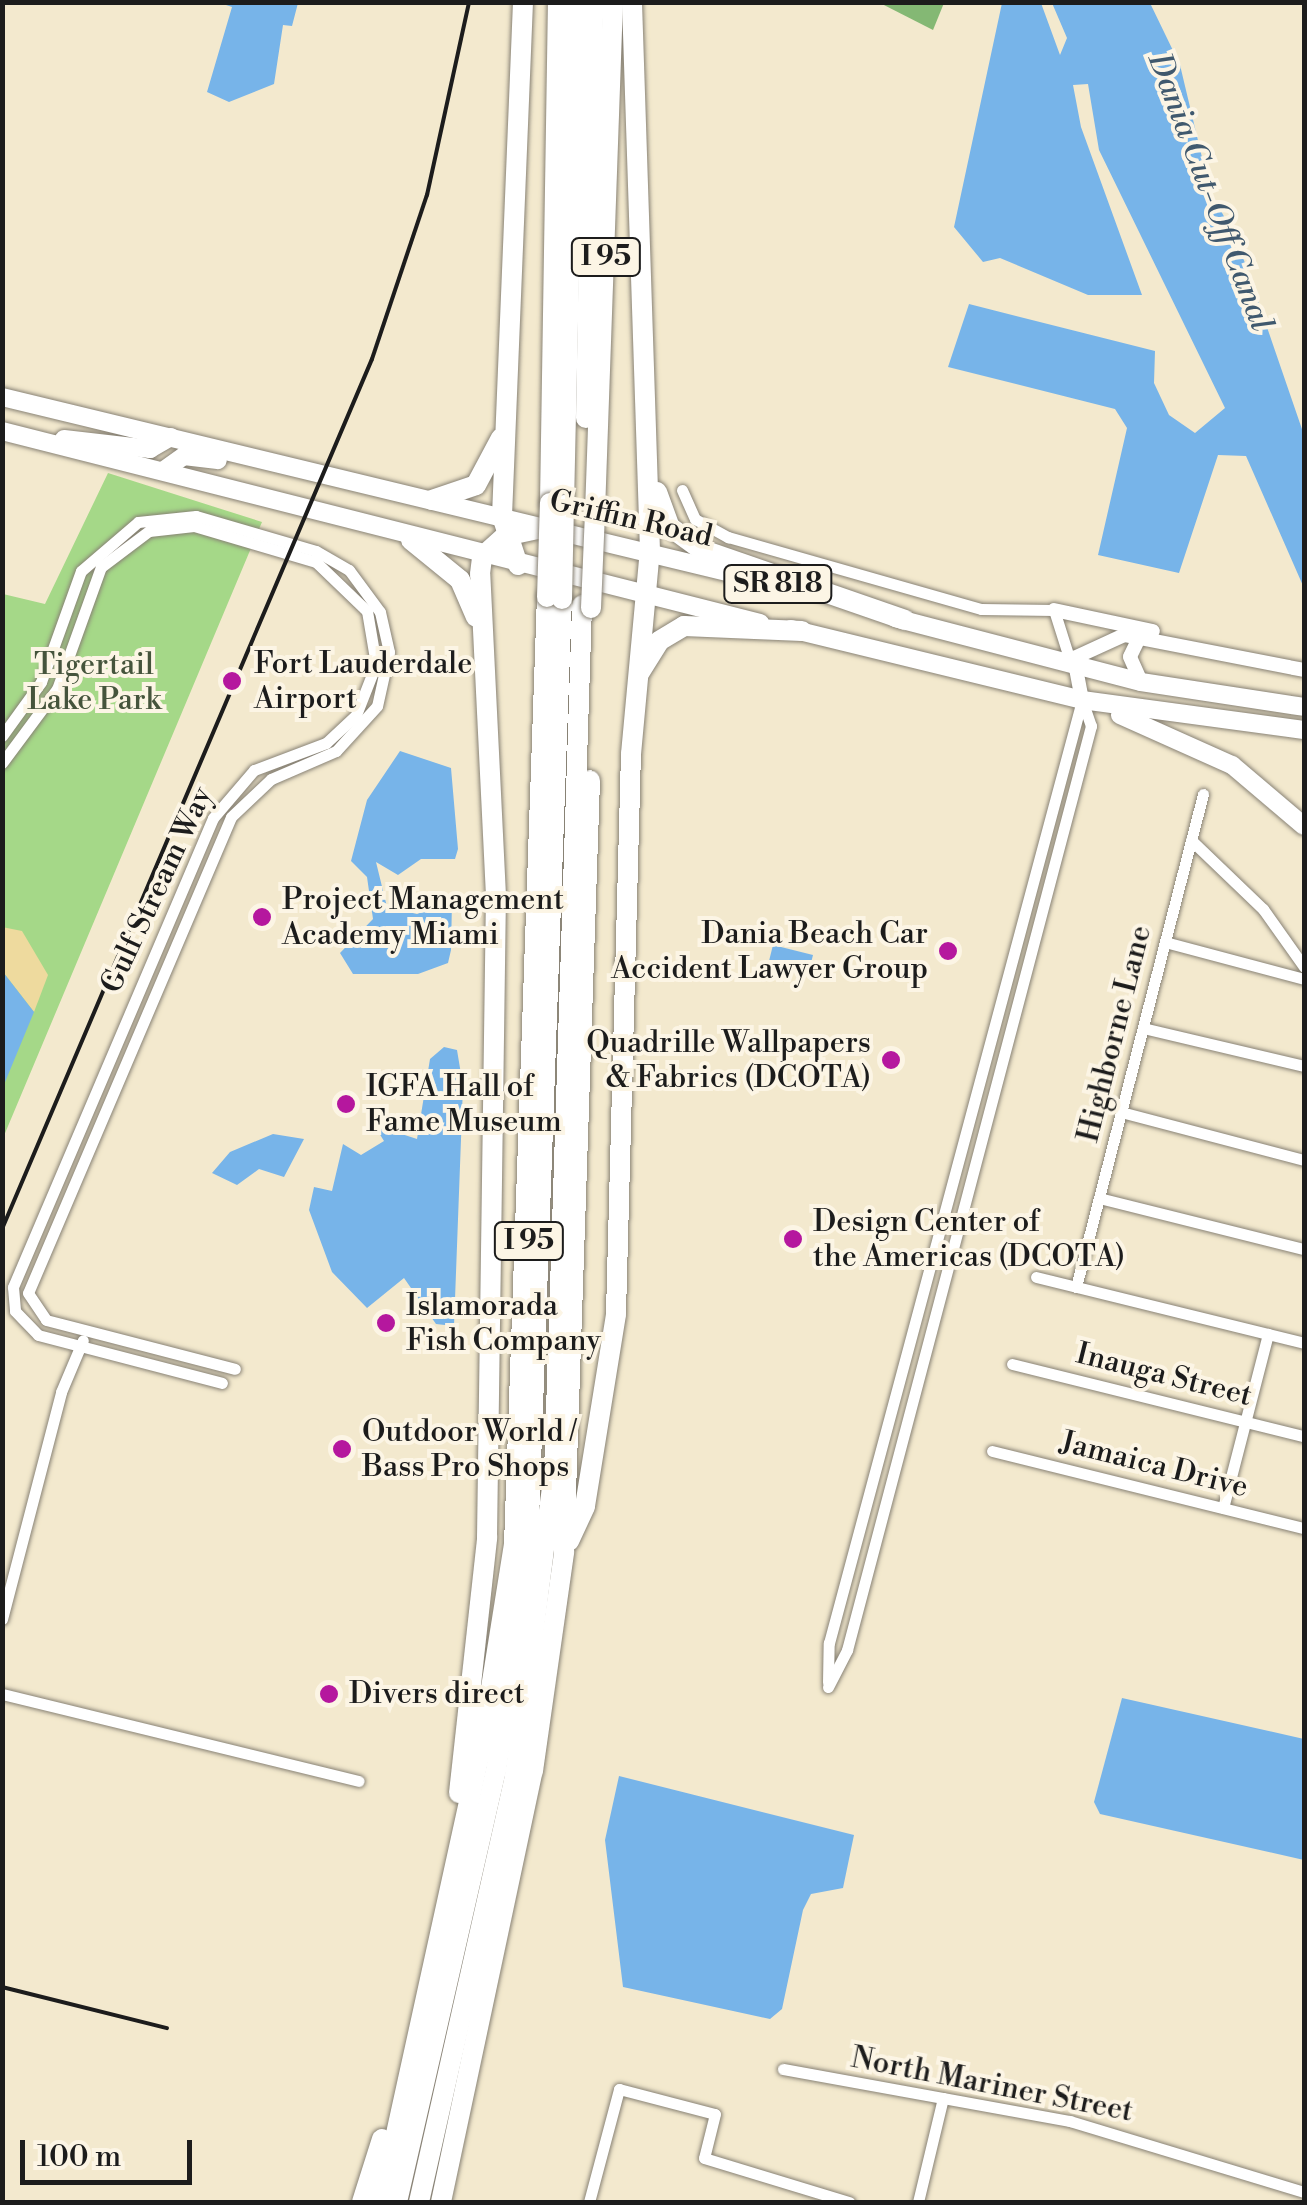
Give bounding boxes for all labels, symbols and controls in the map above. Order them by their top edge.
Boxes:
water label: Dania Cut-Off Canal [1139,48,1281,336]
road number: I 95 [568,234,644,280]
street label: Griffin Road [546,483,716,555]
road number: SR 818 [723,561,833,607]
place label: Fort Lauderdale Airport [254,646,472,716]
park label: Tigertail Lake Park [27,647,161,718]
marker: Fort Lauderdale Airport [219,668,245,694]
street label: Gulf Stream Way [94,781,220,999]
place label: Project Management Academy Miami [282,882,564,952]
marker: Project Management Academy Miami [251,906,273,928]
place label: Dania Beach Car Accident Lawyer Group [611,916,928,986]
street label: Highborne Lane [1071,922,1159,1146]
marker: Dania Beach Car Accident Lawyer Group [937,940,959,962]
place label: Quadrille Wallpapers & Fabrics (DCOTA) [586,1025,871,1096]
marker: Quadrille Wallpapers & Fabrics (DCOTA) [880,1049,902,1071]
place label: IGFA Hall of Fame Museum [366,1069,562,1140]
marker: IGFA Hall of Fame Museum [335,1093,357,1115]
place label: Design Center of the Americas (DCOTA) [813,1204,1125,1274]
road number: I 95 [492,1218,566,1264]
marker: Design Center of the Americas (DCOTA) [782,1228,804,1250]
place label: Islamorada Fish Company [406,1288,601,1358]
marker: Islamorada Fish Company [375,1312,397,1334]
street label: Inauga Street [1072,1336,1256,1414]
place label: Outdoor World / Bass Pro Shops [362,1414,575,1484]
street label: Jamaica Drive [1056,1424,1252,1506]
marker: Outdoor World / Bass Pro Shops [331,1438,353,1460]
place label: Divers direct [349,1676,525,1712]
marker: Divers direct [318,1683,340,1705]
street label: North Mariner Street [848,2040,1136,2130]
scale bar [25,2120,198,2182]
text: 100 m [37,2138,121,2176]

